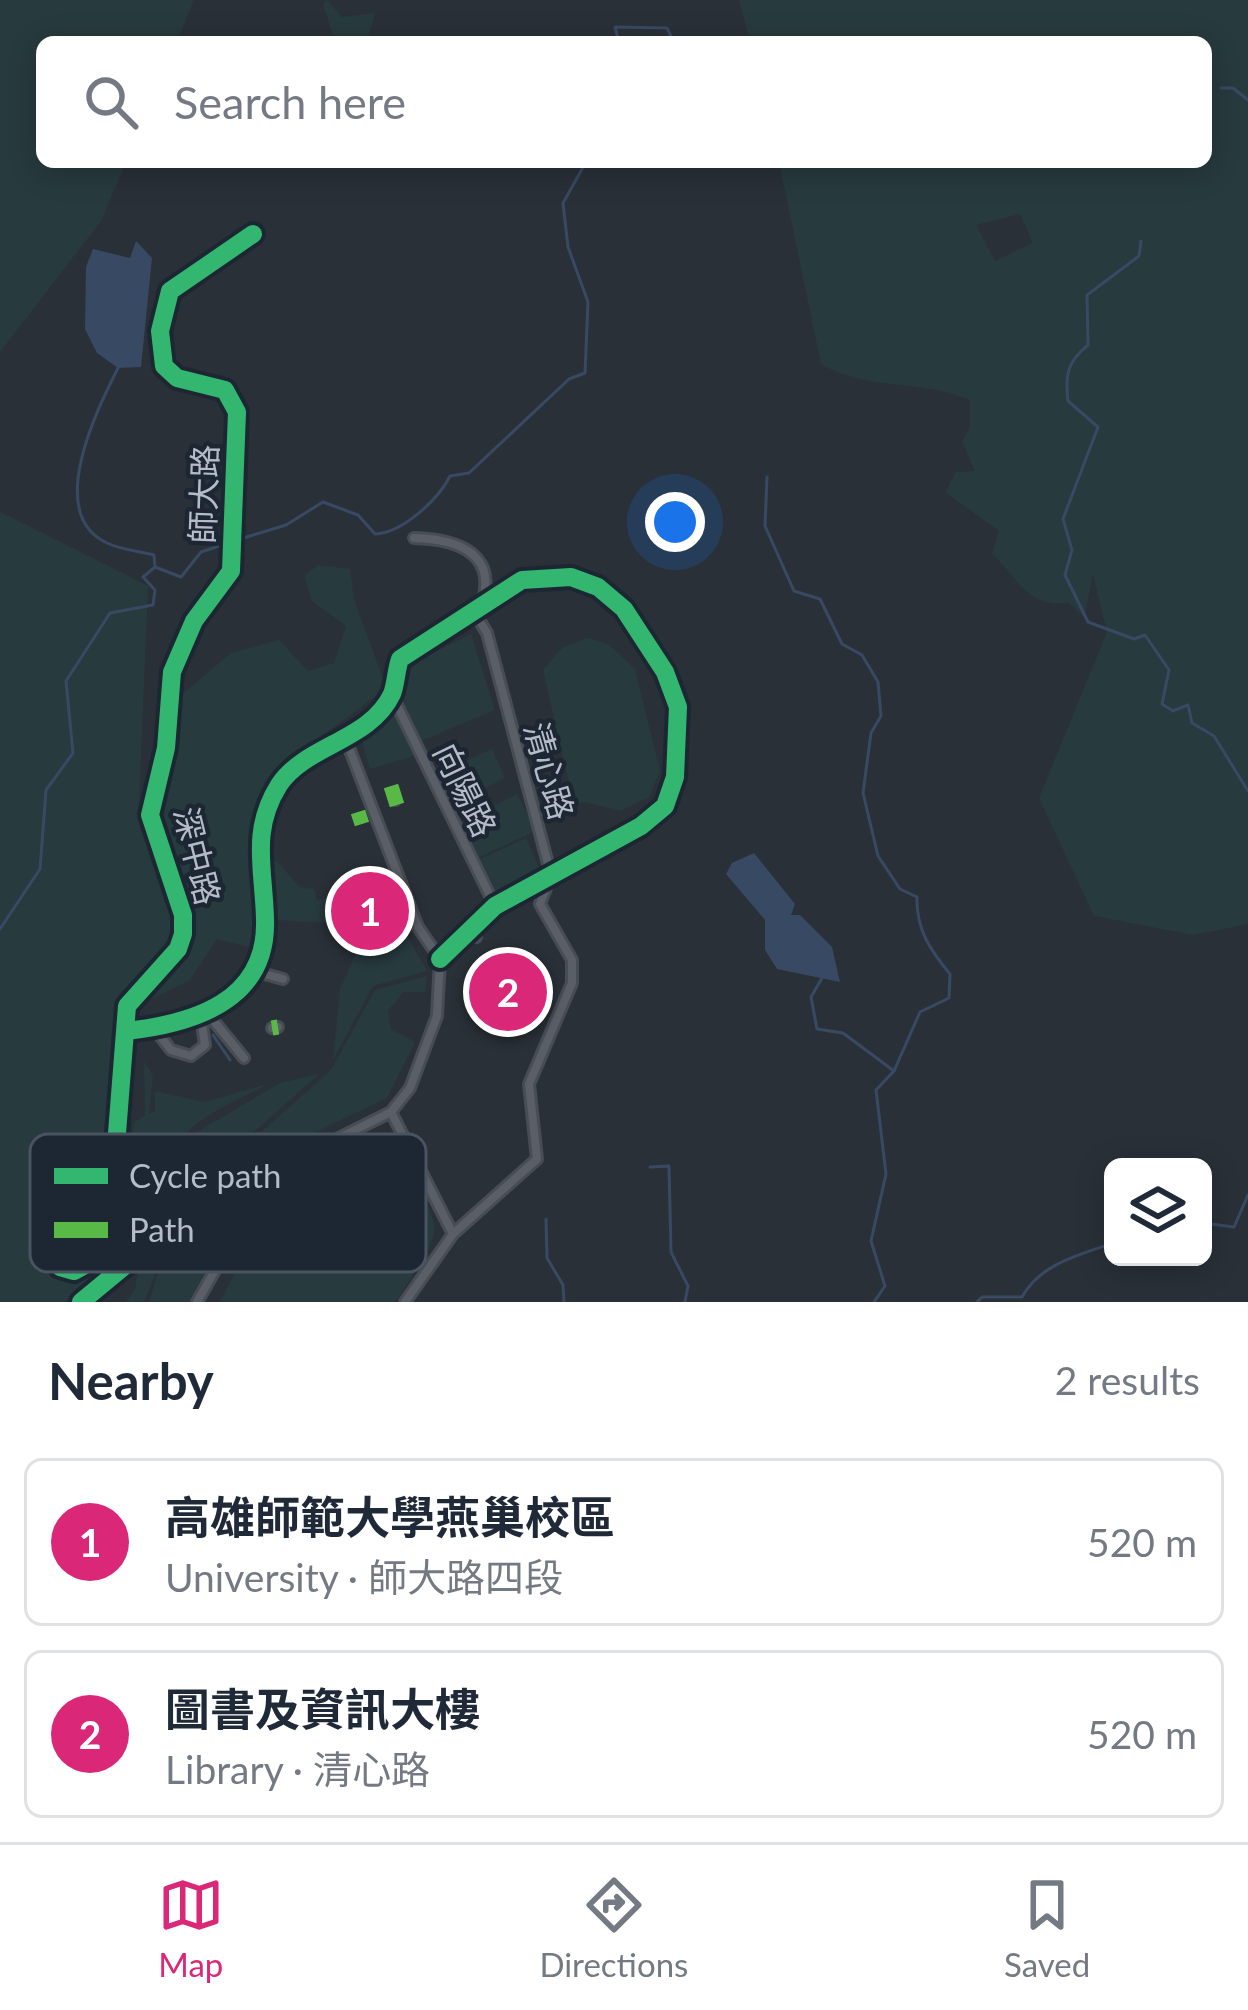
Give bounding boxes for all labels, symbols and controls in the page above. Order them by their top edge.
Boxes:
search box [36,36,1212,168]
icon: search [78,69,144,135]
text: Search here [174,75,406,129]
street label: 師大路 [181,444,225,544]
your location [645,492,705,552]
street label: 清心路 [517,718,583,824]
street label: 向陽路 [426,736,506,843]
street label: 深中路 [167,803,229,909]
pin: 1 [331,866,409,956]
pin: 2 [469,947,547,1037]
legend [30,1134,426,1272]
text: Cycle path [129,1155,281,1195]
map controls [1104,1158,1212,1266]
button: layers [1104,1158,1212,1266]
text: Path [129,1209,195,1249]
text: Nearby [48,1350,214,1411]
text: 2 results [1055,1357,1200,1403]
text: 高雄師範大學燕巢校區 [165,1490,615,1544]
text: 1 [79,1519,101,1565]
text: 520 m [1087,1519,1197,1565]
text: University · 師大路四段 [165,1554,563,1600]
text: 圖書及資訊大樓 [165,1682,480,1736]
text: 2 [79,1711,101,1757]
text: 520 m [1087,1711,1197,1757]
text: Library · 清心路 [165,1746,430,1792]
tab: Map [158,1872,224,1984]
tab: Directions [539,1872,688,1984]
tab: Saved [1004,1872,1090,1984]

